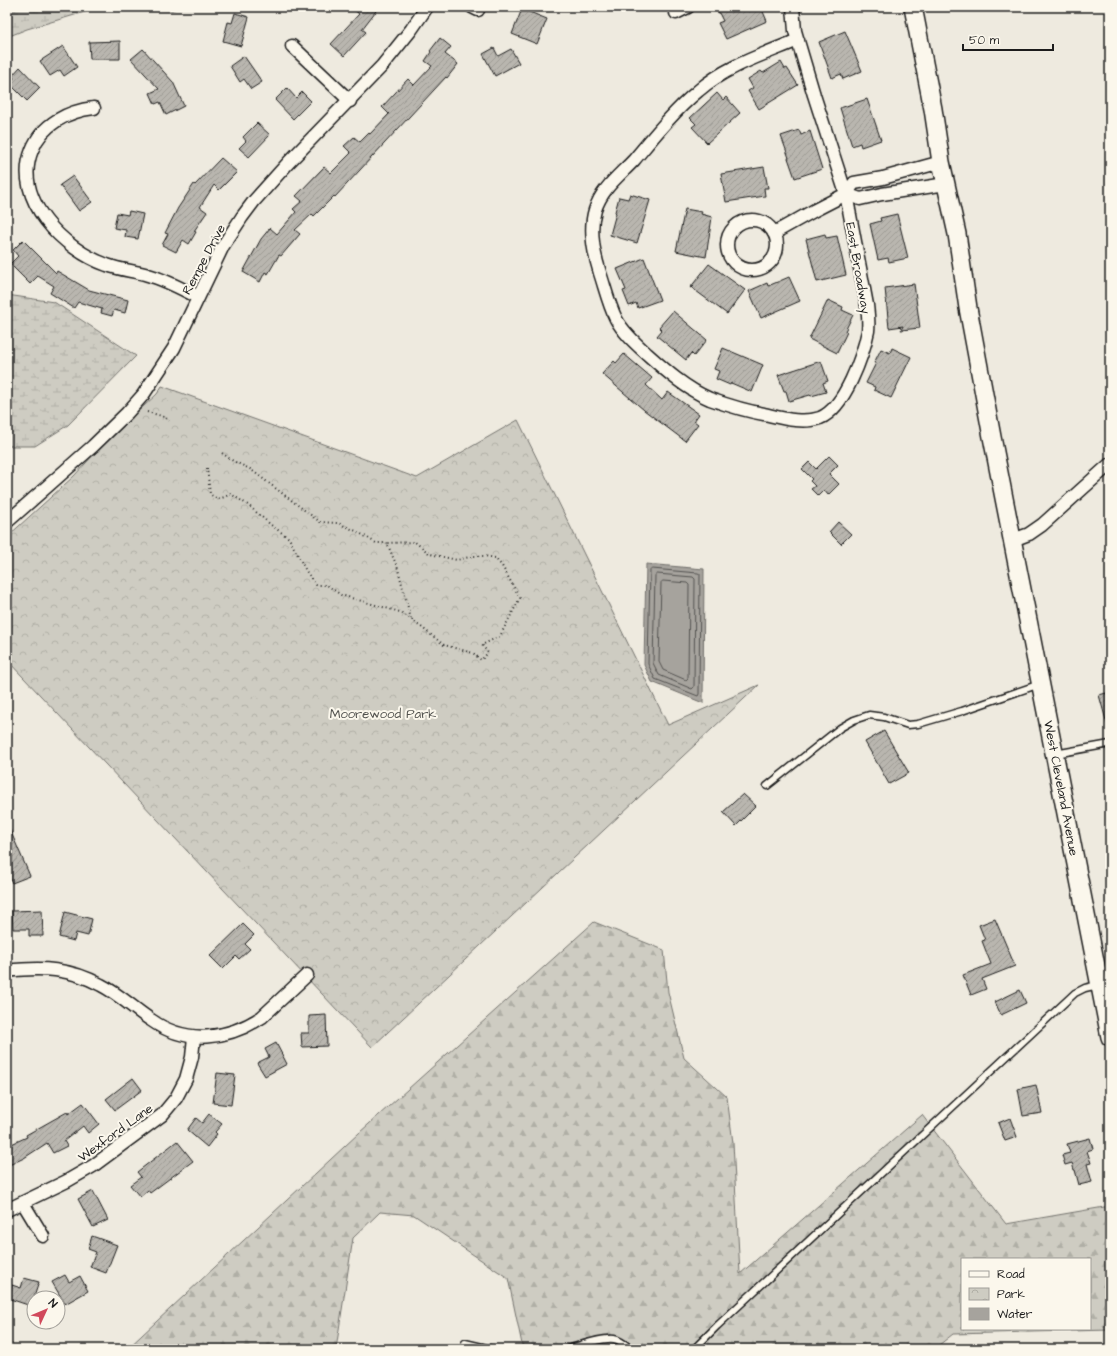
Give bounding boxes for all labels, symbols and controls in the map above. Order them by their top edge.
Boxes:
scale bar [963,26,1053,52]
text: 50 m [969,32,1000,49]
street label: Rempe Drive [178,221,230,298]
street label: East Broadway [840,221,875,315]
park label: Moorewood Park [330,705,436,723]
street label: West Cleveland Avenue [1039,719,1083,857]
street label: Wexford Lane [74,1099,157,1166]
legend [961,1258,1091,1330]
text: Road [997,1266,1025,1283]
text: Park [997,1286,1025,1303]
north arrow [26,1290,66,1330]
text: N [45,1296,61,1311]
text: Water [997,1306,1033,1323]

